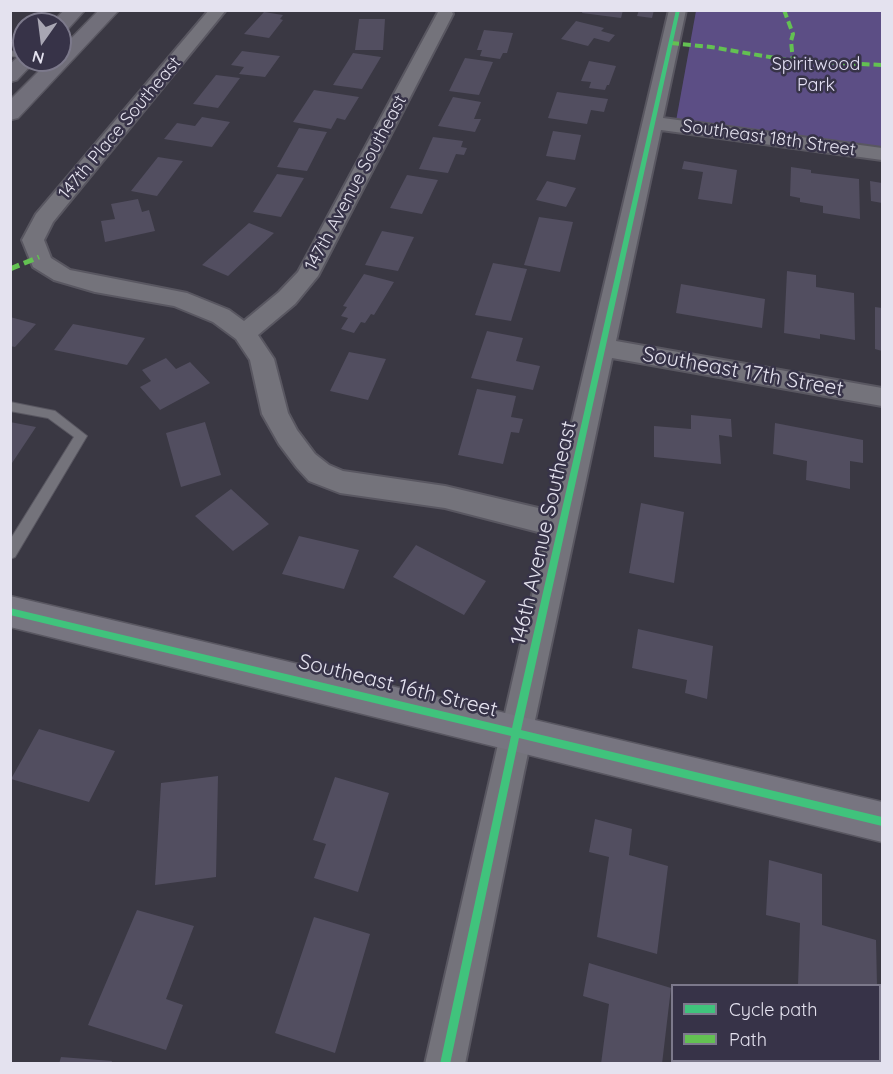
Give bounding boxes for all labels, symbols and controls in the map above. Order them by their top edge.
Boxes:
north arrow [12,12,72,72]
text: N [30,46,46,69]
street label: 147th Place Southeast [54,52,186,204]
park label: Spiritwood Park [772,54,860,97]
street label: 147th Avenue Southeast [301,92,411,274]
street label: Southeast 18th Street [681,115,857,161]
street label: Southeast 17th Street [641,342,845,402]
street label: 146th Avenue Southeast [506,418,582,648]
street label: Southeast 16th Street [296,649,500,723]
legend [671,984,881,1062]
text: Cycle path [729,998,817,1021]
text: Path [729,1028,767,1051]

